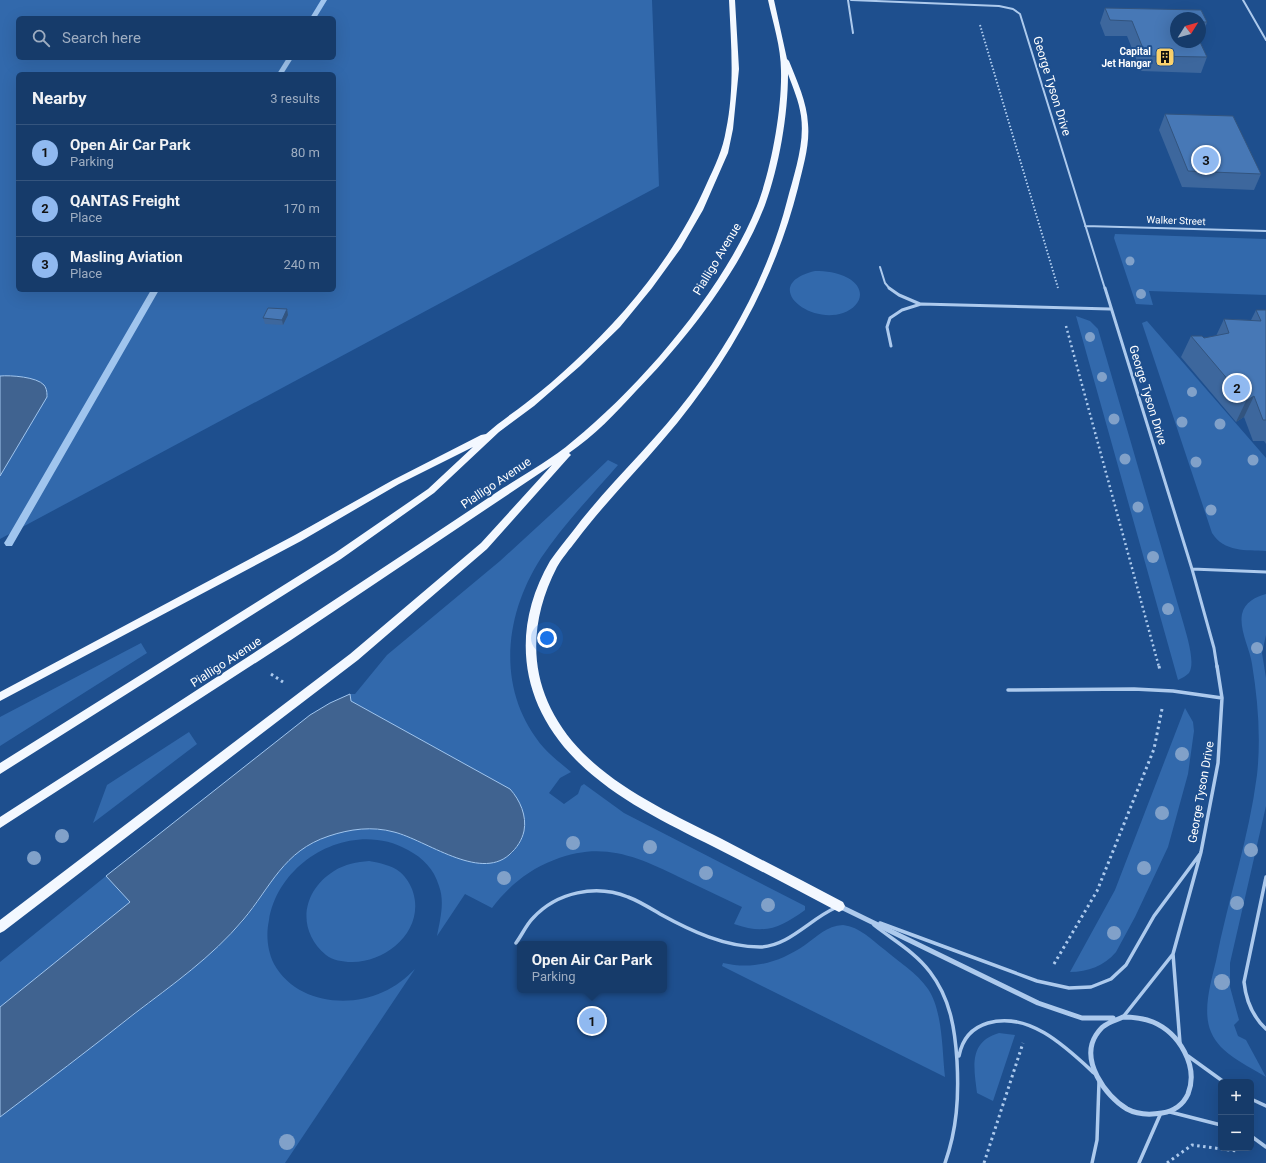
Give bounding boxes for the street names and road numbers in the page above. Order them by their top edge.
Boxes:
street label: George Tyson Drive [1030,35,1074,137]
street label: Walker Street [1146,214,1206,227]
street label: Pialligo Avenue [690,220,744,298]
street label: George Tyson Drive [1126,344,1170,446]
street label: Pialligo Avenue [458,454,534,512]
street label: Pialligo Avenue [188,634,264,690]
street label: George Tyson Drive [1185,740,1217,844]

